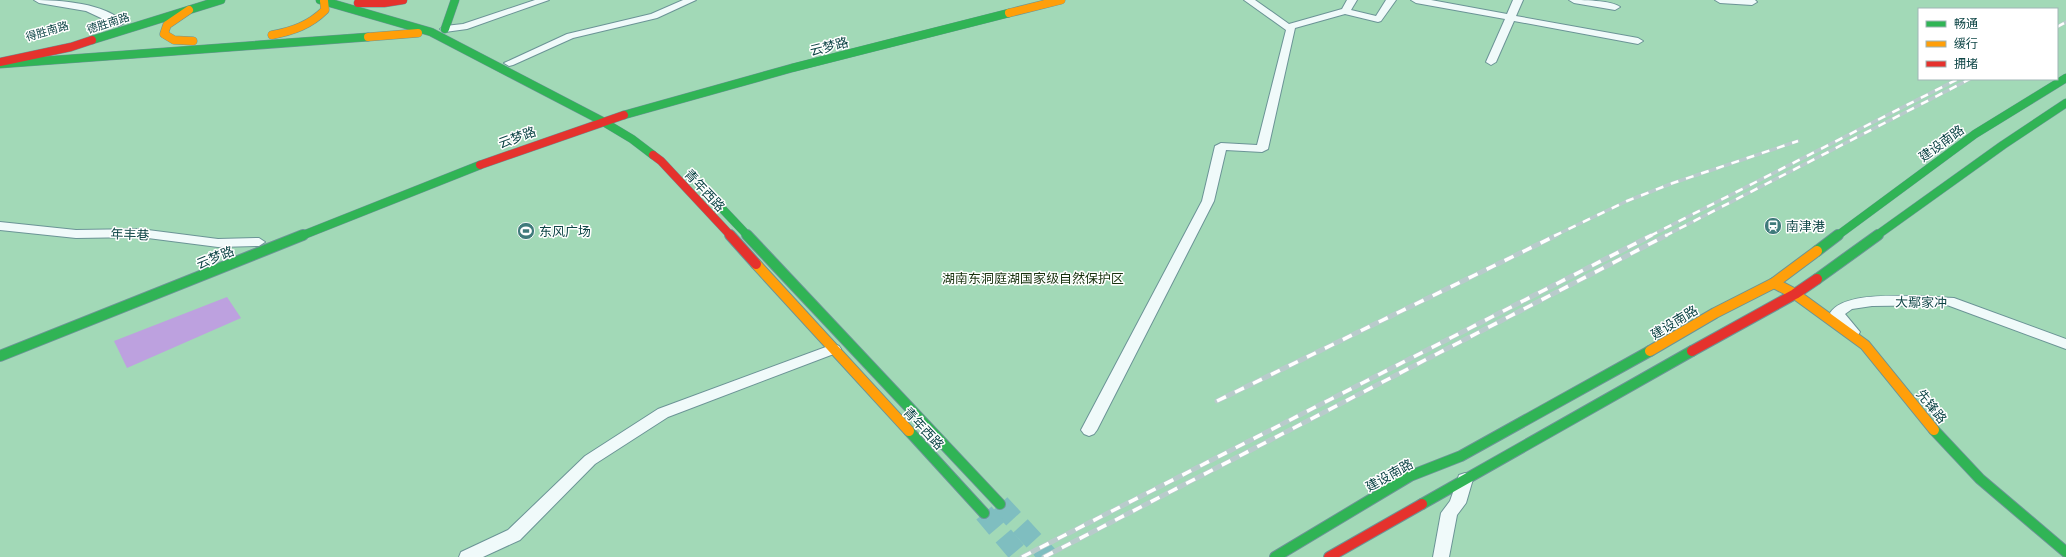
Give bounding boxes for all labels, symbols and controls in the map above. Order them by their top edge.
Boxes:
legend [1918,8,2058,80]
street label: 德胜南路 [85,10,131,36]
text: 畅通 [1954,16,1978,31]
street label: 得胜南路 [24,18,70,44]
street label: 云梦路 [808,34,850,58]
text: 缓行 [1954,36,1978,51]
text: 拥堵 [1954,56,1978,71]
street label: 建设南路 [1915,121,1967,165]
street label: 云梦路 [496,123,538,151]
street label: 青年西路 [681,166,729,214]
station icon: 南津港 [1763,216,1783,236]
place label: 南津港 [1786,218,1825,234]
sports icon: 东风广场 [516,221,536,241]
place label: 东风广场 [539,223,591,239]
street label: 年丰巷 [110,225,150,243]
street label: 云梦路 [194,242,236,272]
park label: 湖南东洞庭湖国家级自然保护区 [942,270,1124,286]
street label: 大鄢家冲 [1895,294,1947,310]
street label: 建设南路 [1648,302,1700,342]
street label: 先锋路 [1914,386,1950,426]
street label: 青年西路 [900,404,948,452]
street label: 建设南路 [1362,455,1416,495]

